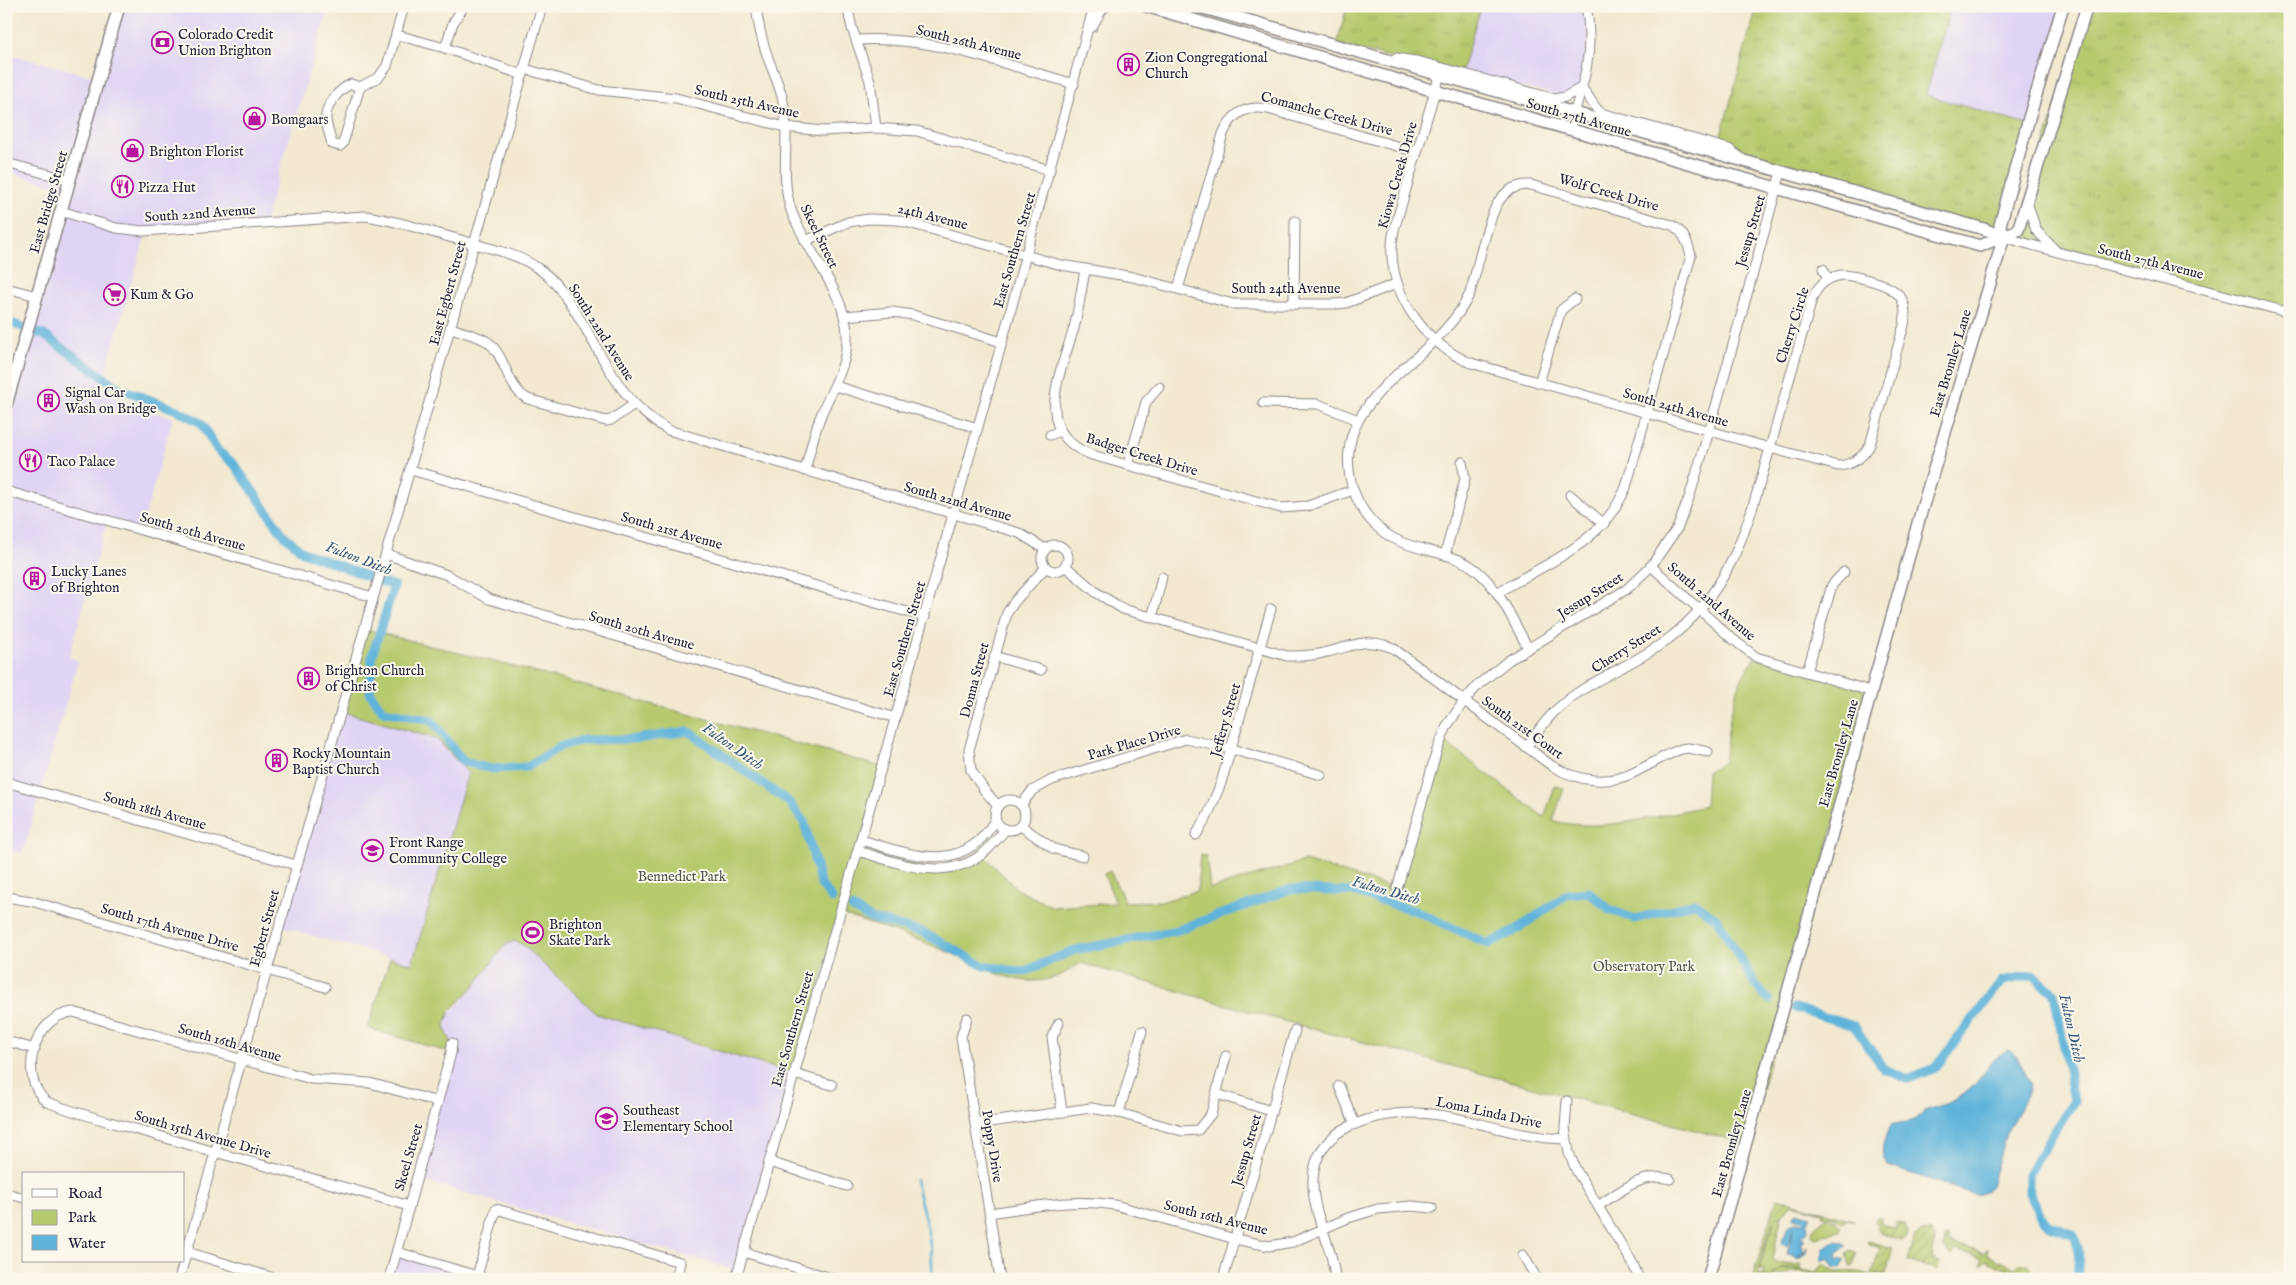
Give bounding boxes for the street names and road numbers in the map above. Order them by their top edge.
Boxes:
street label: South 26th Avenue [914,21,1024,65]
street label: South 25th Avenue [693,81,801,123]
street label: Comanche Creek Drive [1259,88,1395,140]
street label: South 27th Avenue [1524,94,1634,142]
street label: Kiowa Creek Drive [1374,119,1422,231]
street label: East Bridge Street [26,149,72,256]
street label: Wolf Creek Drive [1557,170,1661,216]
street label: East Southern Street [990,190,1040,310]
street label: Jessup Street [1732,193,1770,271]
street label: 24th Avenue [896,200,970,234]
street label: South 22nd Avenue [144,201,257,227]
street label: Skeel Street [796,201,842,272]
street label: East Egbert Street [425,239,471,348]
street label: South 27th Avenue [2096,240,2206,284]
street label: South 24th Avenue [1232,280,1341,298]
street label: South 22nd Avenue [564,281,639,385]
street label: Cherry Circle [1772,284,1814,366]
street label: East Bromley Lane [1926,307,1976,419]
street label: South 24th Avenue [1621,384,1731,432]
street label: Badger Creek Drive [1084,429,1200,481]
street label: South 22nd Avenue [902,478,1014,526]
street label: South 20th Avenue [138,508,248,556]
street label: South 21st Avenue [619,508,725,554]
street label: South 22nd Avenue [1663,559,1760,645]
street label: Jessup Street [1553,568,1627,624]
street label: East Southern Street [880,579,930,699]
street label: South 20th Avenue [587,607,697,655]
street label: Cherry Street [1588,620,1665,677]
street label: Donna Street [956,640,994,720]
street label: Jeffery Street [1206,681,1245,761]
street label: South 21st Court [1478,692,1567,764]
street label: East Bromley Lane [1815,697,1863,809]
street label: Park Place Drive [1086,721,1183,765]
street label: South 18th Avenue [101,788,209,834]
street label: Egbert Street [246,888,284,969]
street label: South 17th Avenue Drive [99,900,241,956]
street label: East Southern Street [768,969,818,1089]
street label: South 16th Avenue [176,1020,284,1066]
street label: East Bromley Lane [1708,1087,1756,1199]
street label: Loma Linda Drive [1434,1093,1544,1133]
street label: South 15th Avenue Drive [132,1107,274,1163]
street label: Poppy Drive [977,1109,1007,1184]
street label: Jessup Street [1228,1112,1266,1190]
street label: Skeel Street [391,1121,427,1193]
street label: South 16th Avenue [1162,1196,1270,1240]

